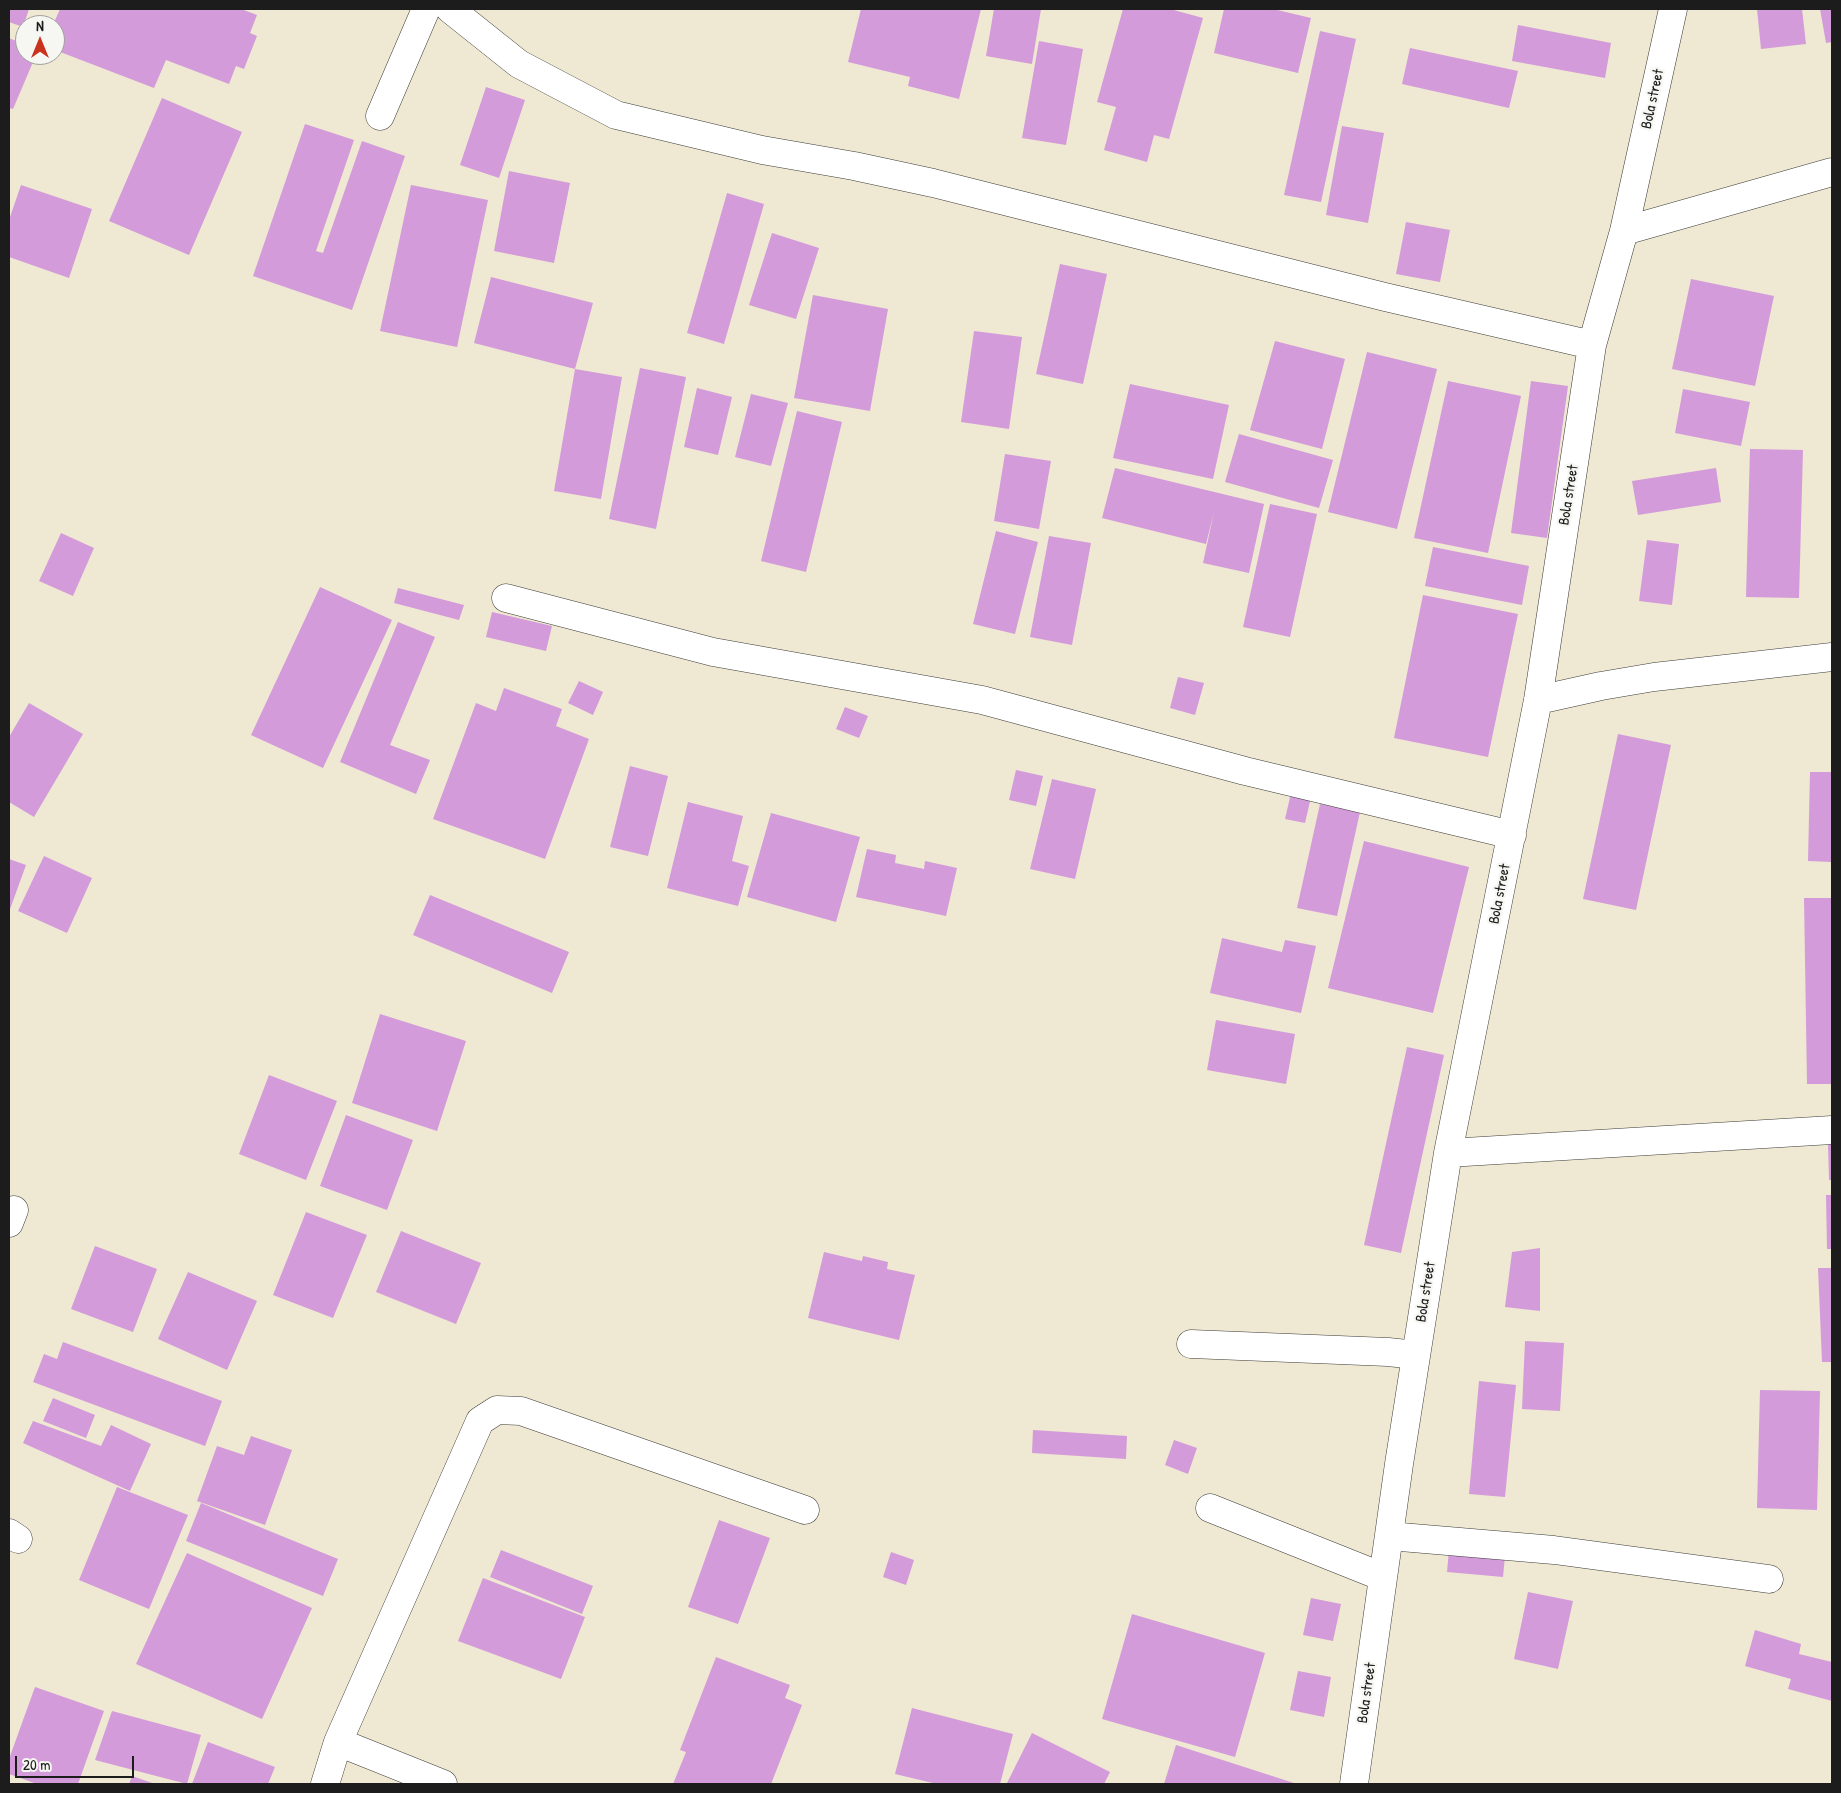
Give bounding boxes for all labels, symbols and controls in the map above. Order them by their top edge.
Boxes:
north arrow [15,15,65,65]
text: N [36,16,44,35]
street label: Bola street [1638,67,1668,131]
street label: Bola street [1555,464,1583,526]
street label: Bola street [1485,862,1515,926]
street label: Bola street [1412,1261,1440,1323]
street label: Bola street [1354,1662,1380,1724]
scale bar [18,1746,136,1778]
text: 20 m [23,1754,50,1775]

